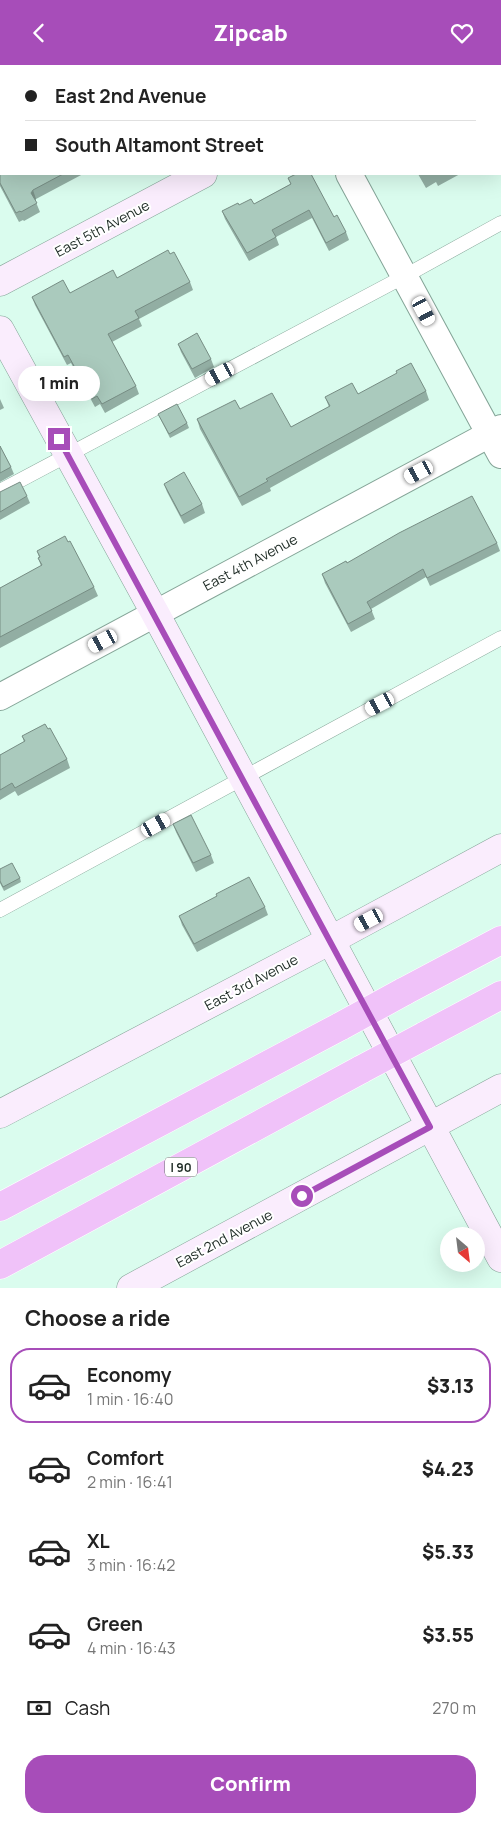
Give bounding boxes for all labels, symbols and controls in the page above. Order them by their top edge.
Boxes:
text: Zipcab [213,18,288,48]
icon: back [25,19,53,47]
icon: heart [448,19,476,47]
text: East 2nd Avenue [55,83,206,109]
text: South Altamont Street [55,132,264,158]
street label: East 5th Avenue [52,195,152,261]
car [410,294,437,328]
car [203,360,236,388]
callout: 1 min [18,367,100,401]
text: 1 min [39,372,79,394]
route end [48,428,70,450]
car [402,458,435,486]
street label: East 4th Avenue [199,529,301,595]
car [86,627,119,655]
car [363,690,396,718]
car [139,811,172,839]
car [352,906,385,934]
street label: East 3rd Avenue [201,949,301,1015]
road number: I 90 [165,1157,197,1177]
route start [291,1185,313,1207]
street label: East 2nd Avenue [172,1205,276,1271]
north arrow [440,1227,485,1273]
map controls [440,1227,485,1272]
text: Choose a ride [25,1303,170,1333]
text: Economy [87,1362,171,1388]
icon: car [27,1363,72,1408]
text: $3.13 [427,1373,474,1399]
text: 1 min · 16:40 [87,1388,173,1410]
text: Comfort [87,1445,164,1471]
icon: car [27,1446,72,1491]
text: $4.23 [422,1456,474,1482]
text: 2 min · 16:41 [87,1471,173,1493]
text: XL [87,1528,110,1554]
icon: car [27,1529,72,1574]
text: $5.33 [422,1539,474,1565]
text: 3 min · 16:42 [87,1554,175,1576]
text: Green [87,1611,143,1637]
icon: car [27,1612,72,1657]
text: $3.55 [422,1622,474,1648]
text: 4 min · 16:43 [87,1637,176,1659]
icon: cash [25,1694,53,1722]
text: Cash [65,1695,110,1721]
text: 270 m [432,1697,476,1719]
button: Confirm [25,1755,476,1813]

